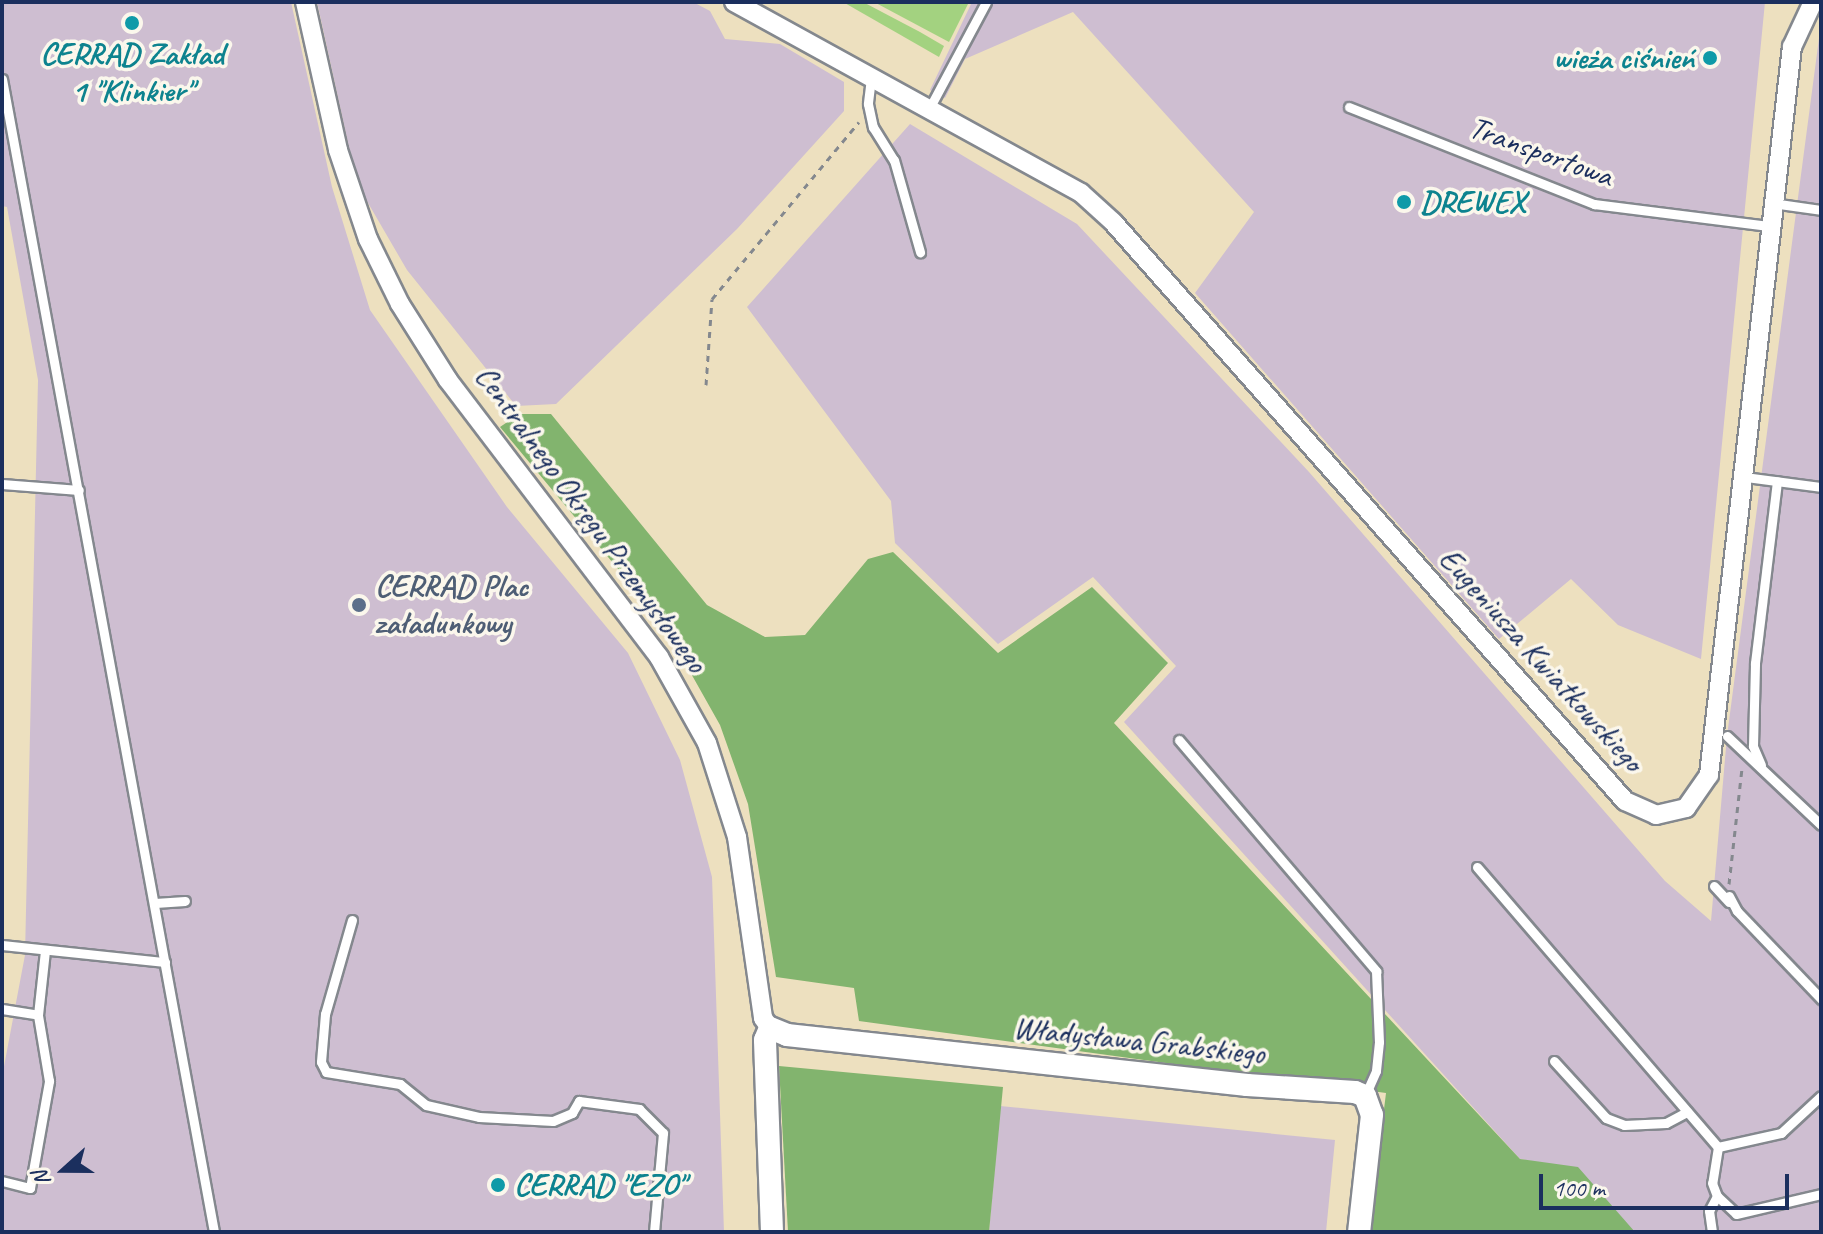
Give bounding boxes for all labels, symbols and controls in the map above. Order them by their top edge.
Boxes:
marker: CERRAD Zakład 1 "Klinkier" [123,14,141,32]
place label: CERRAD Zakład 1 "Klinkier" [40,36,224,111]
place label: wieża ciśnień [1553,39,1694,77]
marker: wieża ciśnień [1701,49,1719,67]
street label: Transportowa [1464,108,1618,196]
place label: DREWEX [1420,183,1525,221]
marker: DREWEX [1395,193,1413,211]
street label: Centralnego Okręgu Przemysłowego [467,358,715,680]
street label: Eugeniusza Kwiatkowskiego [1431,541,1651,779]
place label: CERRAD Plac załadunkowy [375,568,528,643]
marker: CERRAD Plac załadunkowy [350,596,368,614]
street label: Władysława Grabskiego [1011,1009,1267,1073]
north arrow [24,1130,104,1210]
scale bar [1543,1158,1793,1208]
place label: CERRAD "EZO" [514,1166,685,1204]
text: N [26,1167,57,1190]
text: 100 m [1553,1173,1605,1203]
marker: CERRAD "EZO" [489,1176,507,1194]

